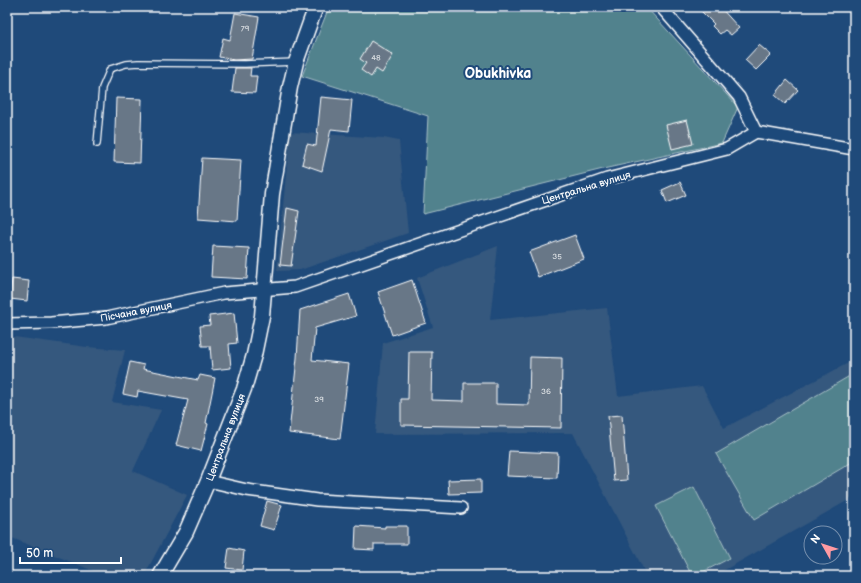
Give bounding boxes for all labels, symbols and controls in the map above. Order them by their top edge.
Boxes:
house number: 79 [241,24,250,33]
house number: 48 [371,53,381,62]
district label: Obukhivka [465,65,531,82]
street label: Центральна вулиця [540,169,633,207]
house number: 35 [552,252,562,261]
street label: Пісчана вулиця [99,299,173,325]
house number: 36 [541,387,551,396]
street label: Центральна вулиця [204,392,248,483]
house number: 39 [314,395,324,404]
north arrow [803,525,843,565]
text: N [808,532,823,546]
scale bar [20,539,121,565]
text: 50 m [26,546,53,561]

